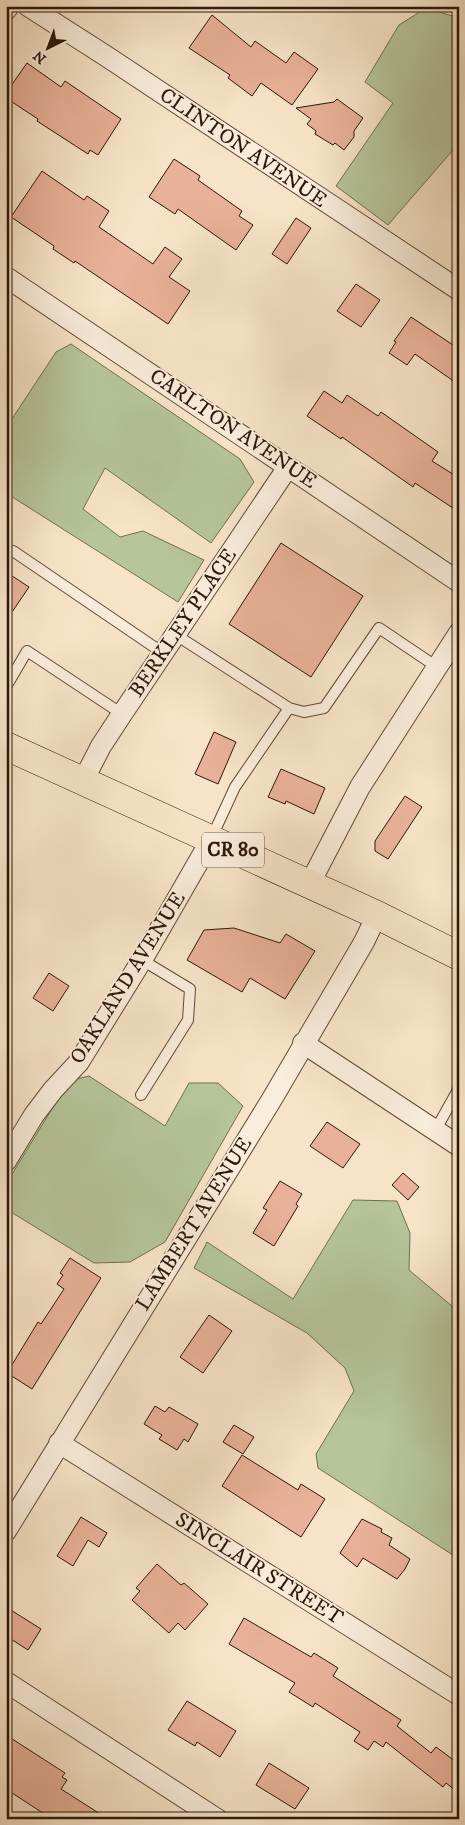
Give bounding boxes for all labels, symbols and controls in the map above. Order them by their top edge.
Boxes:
north arrow [22,22,72,72]
text: N [29,46,50,67]
street label: CLINTON AVENUE [154,82,332,214]
street label: CARLTON AVENUE [144,363,322,495]
street label: BERKLEY PLACE [123,543,243,703]
road number: CR 80 [202,832,264,868]
street label: OAKLAND AVENUE [64,887,192,1069]
street label: LAMBERT AVENUE [130,1132,258,1316]
street label: SINCLAIR STREET [170,1507,348,1631]

